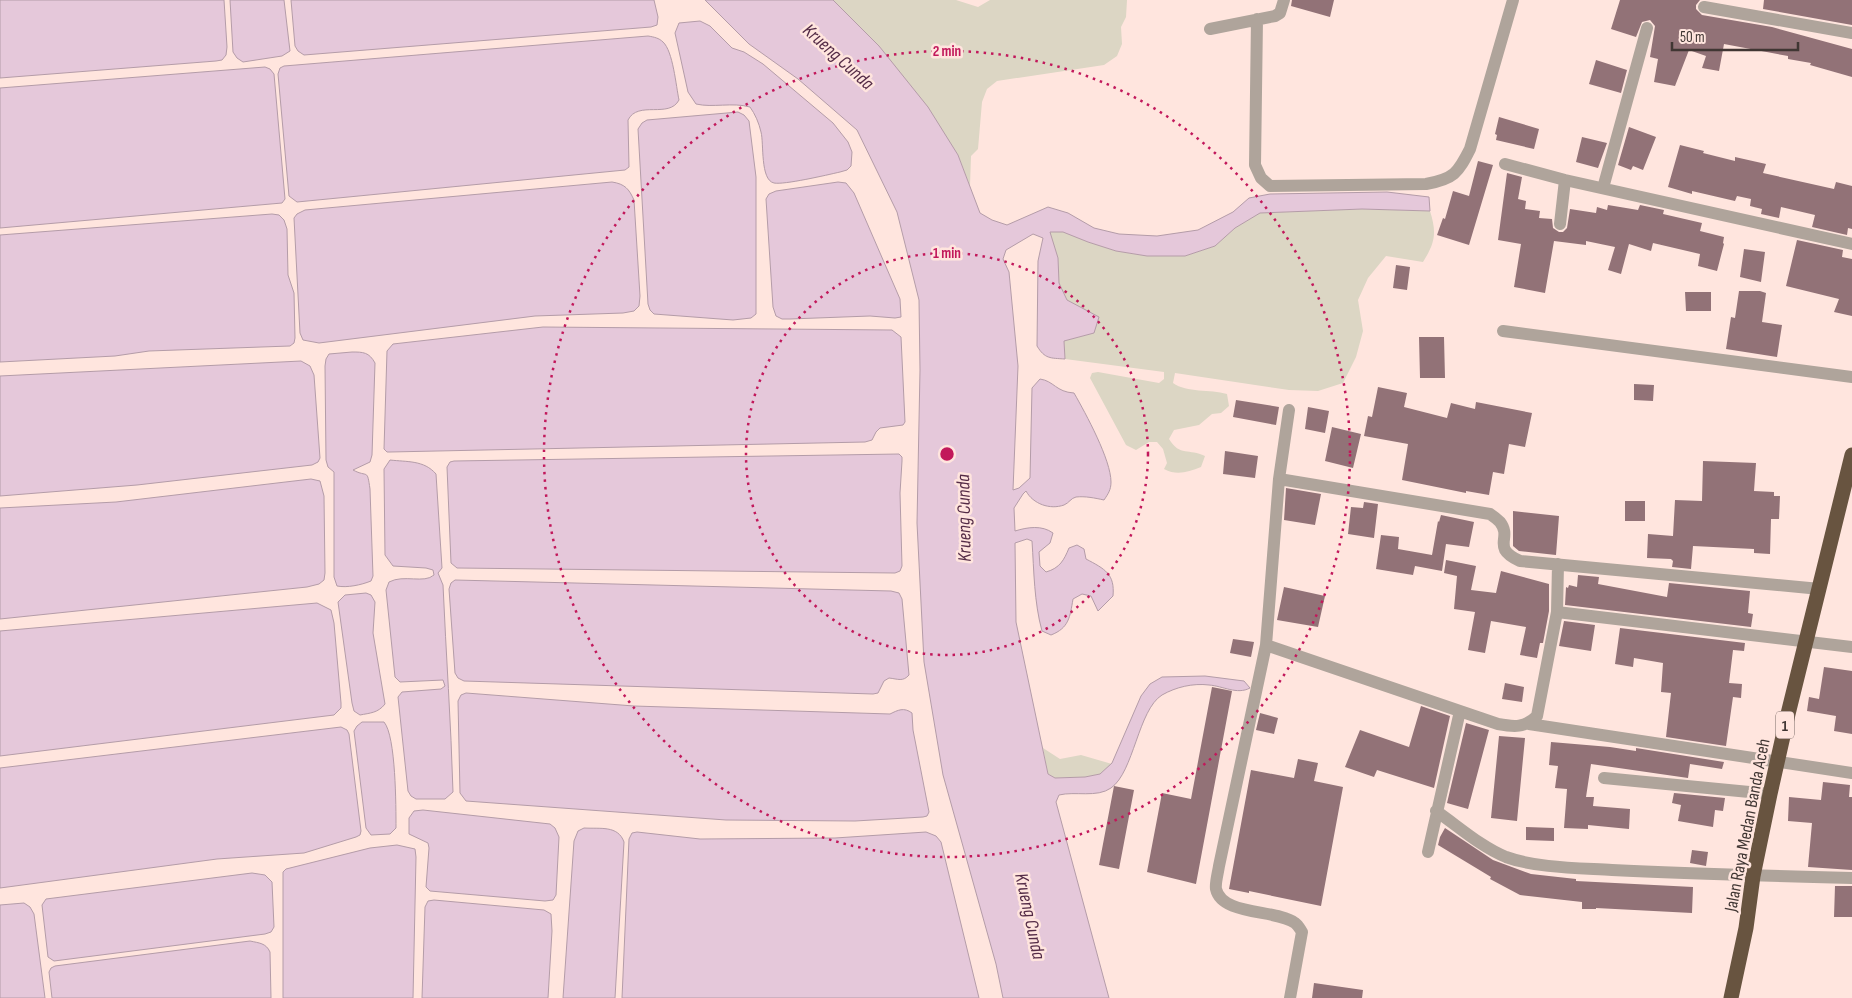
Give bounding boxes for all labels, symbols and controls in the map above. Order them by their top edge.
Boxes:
water label: Krueng Cunda [798,19,878,95]
scale bar [1672,20,1798,52]
text: 50 m [1680,28,1705,47]
text: 2 min [933,42,961,61]
text: 1 min [933,244,961,263]
centre of rings [938,445,956,463]
water label: Krueng Cunda [952,474,977,562]
road number: 1 [1776,712,1794,738]
street label: Jalan Raya Medan Banda Aceh [1720,737,1775,914]
water label: Krueng Cunda [1009,871,1050,962]

